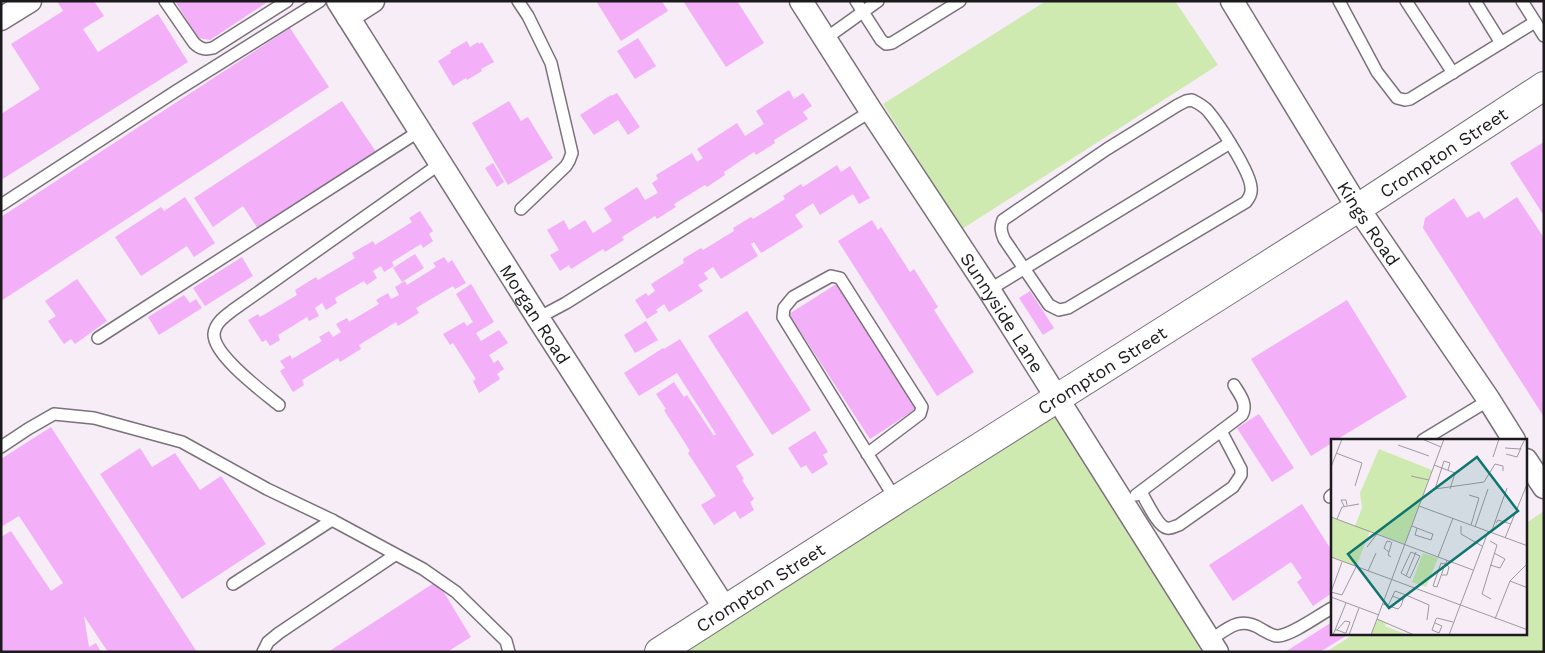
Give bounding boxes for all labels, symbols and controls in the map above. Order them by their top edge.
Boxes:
street label: Crompton Street [1375,102,1511,202]
street label: Kings Road [1334,177,1405,269]
street label: Sunnyside Lane [957,248,1049,376]
street label: Morgan Road [496,260,575,368]
street label: Crompton Street [1033,321,1170,418]
inset map [1331,439,1528,636]
street label: Crompton Street [692,538,829,636]

